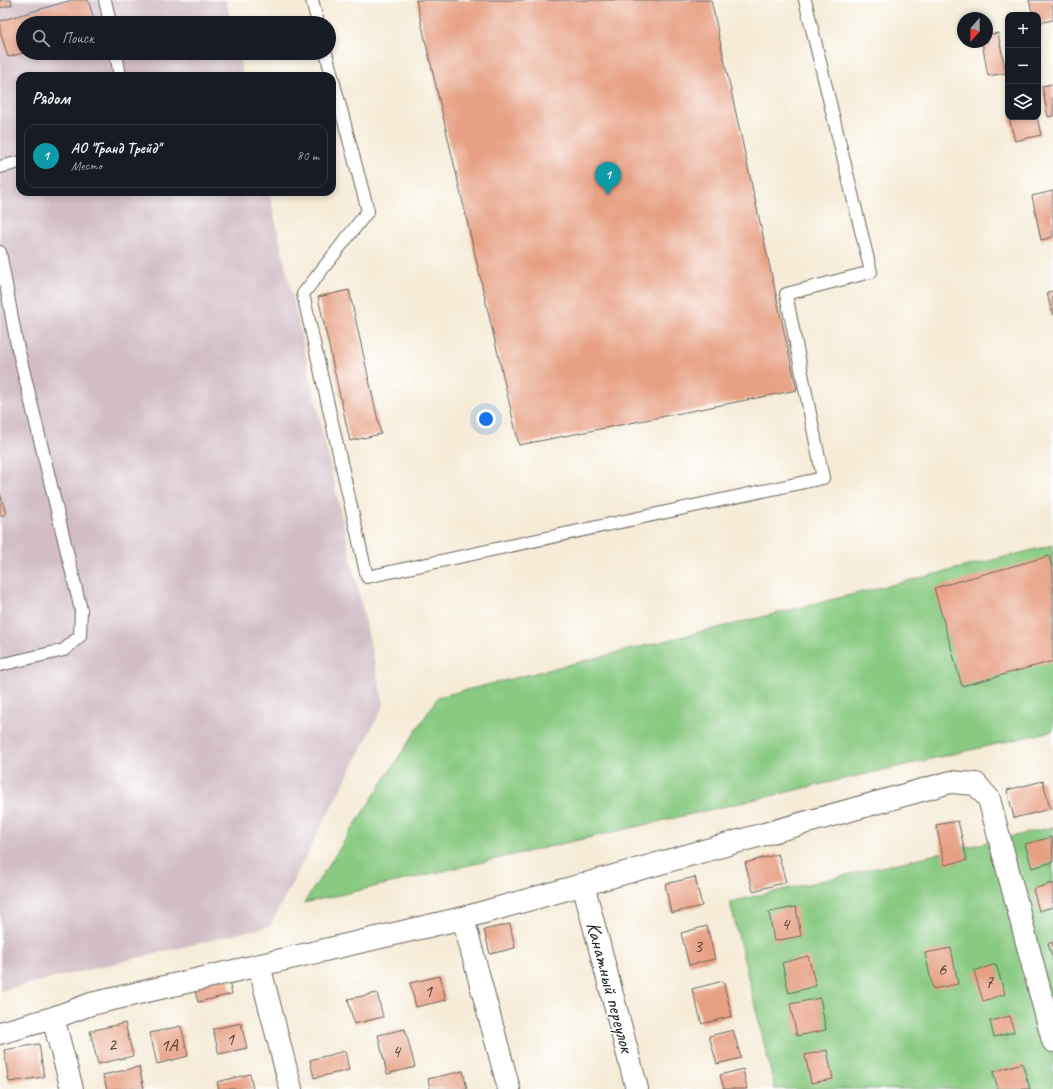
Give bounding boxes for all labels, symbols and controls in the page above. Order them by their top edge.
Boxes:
north arrow [957,12,993,48]
map controls [1005,12,1041,120]
button: + [1005,12,1041,48]
search box [16,16,336,60]
icon: search [30,27,52,49]
text: Поиск [62,29,94,48]
button: − [1005,48,1041,84]
button: layers [1005,84,1041,120]
text: Рядом [32,88,70,109]
text: АО "Гранд Трейд" [71,139,161,158]
text: 1 [43,148,49,164]
text: 80 m [297,148,319,164]
text: Место [71,158,102,174]
pin: 1 [595,162,621,195]
your location [476,409,496,429]
house number: 4 [781,913,791,935]
street label: Канатный переулок [581,919,640,1056]
house number: 3 [694,935,704,957]
house number: 6 [938,958,947,980]
house number: 7 [985,971,994,993]
house number: 1 [424,980,433,1002]
house number: 1 [226,1028,235,1050]
house number: 2 [108,1033,118,1055]
house number: 1А [160,1034,179,1056]
house number: 4 [392,1040,402,1062]

